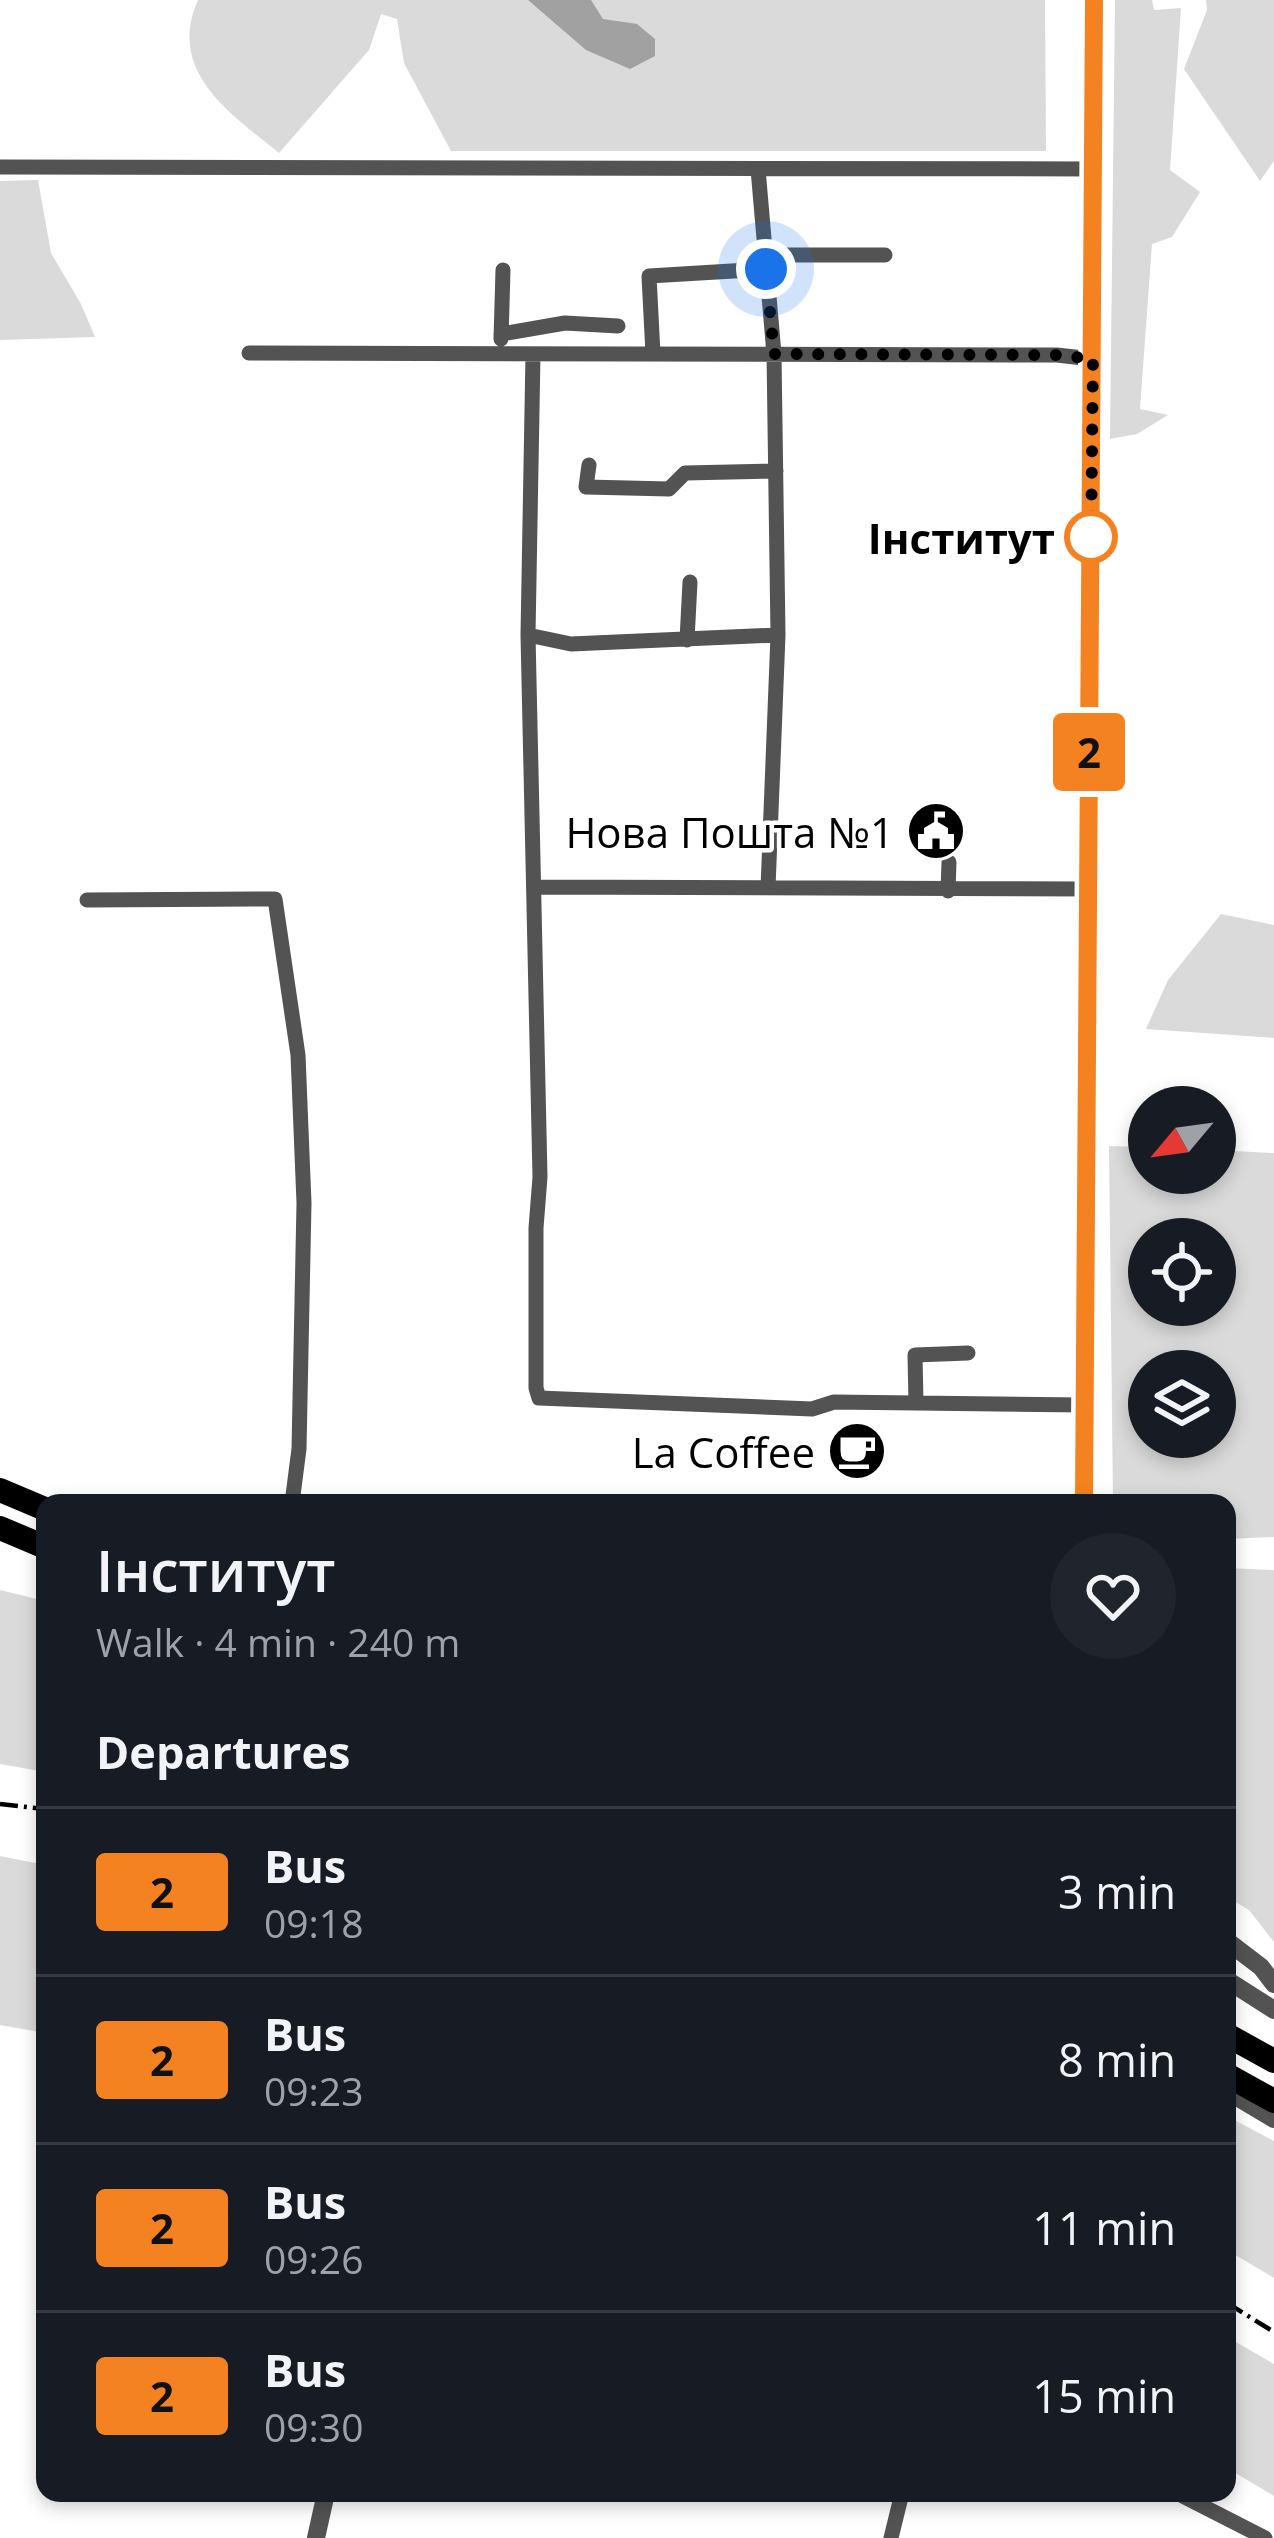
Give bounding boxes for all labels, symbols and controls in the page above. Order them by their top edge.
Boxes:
your location [736,239,796,299]
place label: Інститут [868,509,1055,566]
marker: Інститут [1066,512,1116,562]
line badge: 2 [1050,713,1128,791]
text: 2 [1077,723,1101,780]
public building icon: Нова Пошта №1 [905,800,967,862]
place label: Нова Пошта №1 [565,803,894,860]
north arrow [1128,1086,1236,1194]
map controls [1128,1086,1236,1458]
button: locate [1128,1218,1236,1326]
button: layers [1128,1350,1236,1458]
cafe icon: La Coffee [826,1420,888,1482]
place label: La Coffee [632,1423,815,1480]
text: Інститут [96,1531,335,1609]
button: heart [1050,1533,1176,1659]
text: Walk · 4 min · 240 m [96,1615,460,1668]
text: Departures [96,1721,351,1782]
text: Bus [264,1835,346,1896]
text: 3 min [1058,1861,1176,1922]
text: 2 [150,1863,174,1920]
text: 09:18 [264,1896,363,1949]
text: Bus [264,2003,346,2064]
text: 8 min [1058,2029,1176,2090]
text: 2 [150,2031,174,2088]
text: 09:23 [264,2064,363,2117]
text: Bus [264,2171,346,2232]
text: 11 min [1032,2197,1176,2258]
text: 2 [150,2199,174,2256]
text: 09:26 [264,2232,363,2285]
text: Bus [264,2339,346,2400]
text: 15 min [1032,2365,1176,2426]
text: 2 [150,2367,174,2424]
text: 09:30 [264,2400,363,2453]

